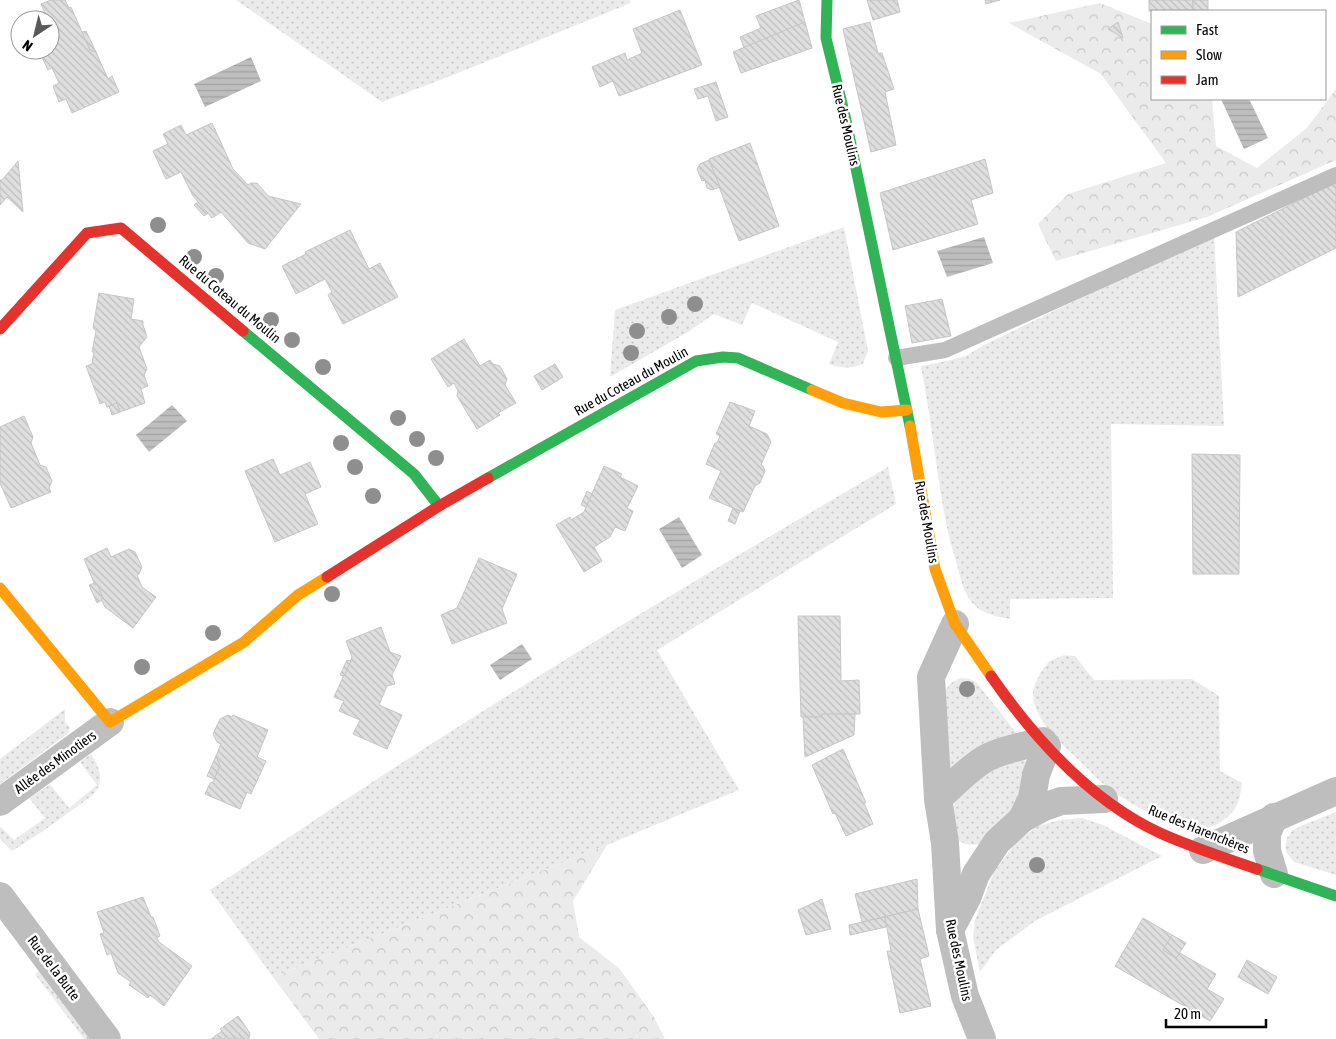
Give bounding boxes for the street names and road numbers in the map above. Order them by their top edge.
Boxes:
street label: Rue des Moulins [829,83,863,167]
street label: Rue du Coteau du Moulin [176,252,284,346]
street label: Rue du Coteau du Moulin [571,343,691,419]
street label: Rue des Moulins [912,480,942,564]
street label: Allée des Minotiers [11,727,99,797]
street label: Rue des Harenchères [1146,801,1252,857]
street label: Rue des Moulins [943,918,975,1002]
street label: Rue de la Butte [25,933,83,1003]

